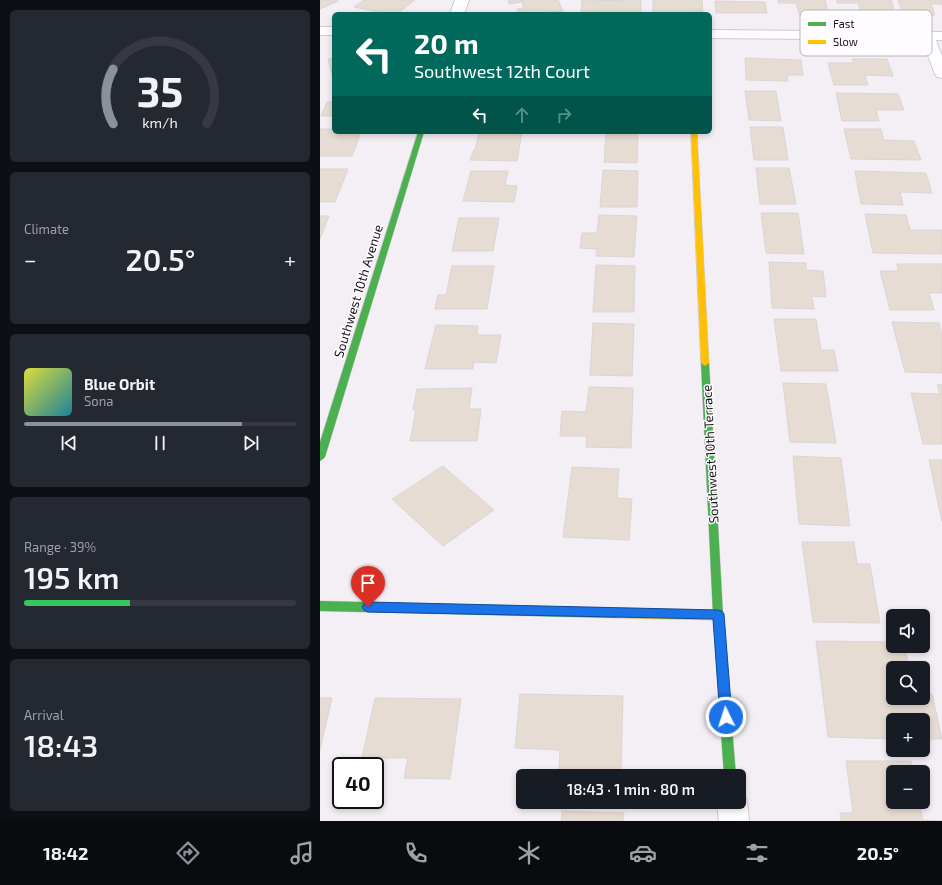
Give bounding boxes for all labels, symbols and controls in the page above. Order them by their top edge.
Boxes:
legend [800,10,932,56]
text: Fast [833,17,855,30]
text: 20 m [414,26,479,60]
icon: left [348,28,400,80]
text: Slow [833,35,858,48]
text: Southwest 12th Court [414,60,590,82]
text: 35 [137,65,183,115]
icon: left [469,104,491,126]
icon: ahead [511,104,533,126]
icon: right [553,104,575,126]
text: km/h [142,114,178,131]
text: Climate [24,221,69,237]
street label: Southwest 10th Avenue [330,222,386,360]
text: 20.5° [125,241,195,277]
text: − [24,246,37,272]
text: + [284,246,296,272]
text: Blue Orbit [84,375,155,393]
street label: Southwest 10th Terrace [698,384,722,524]
text: Sona [84,393,113,409]
icon: previous [58,432,80,454]
icon: pause [149,432,171,454]
icon: next [240,432,262,454]
text: Range · 39% [24,539,96,555]
text: 195 km [24,559,119,595]
pin [351,566,385,607]
icon: arrive [357,572,379,594]
map controls [886,609,930,809]
button: sound [886,609,930,653]
button: search [886,661,930,705]
position arrow [705,696,747,738]
text: Arrival [24,707,64,723]
button: + [886,713,930,757]
text: 18:43 [24,727,98,763]
speed limit sign: 40 [332,757,384,809]
button: − [886,765,930,809]
text: 18:43 · 1 min · 80 m [567,780,695,798]
icon: directions [174,839,202,867]
icon: music [288,839,316,867]
icon: phone [402,839,430,867]
icon: climate [515,839,543,867]
icon: car [629,839,657,867]
icon: filters [743,839,771,867]
text: 18:42 [43,842,88,864]
text: 20.5° [857,842,899,864]

